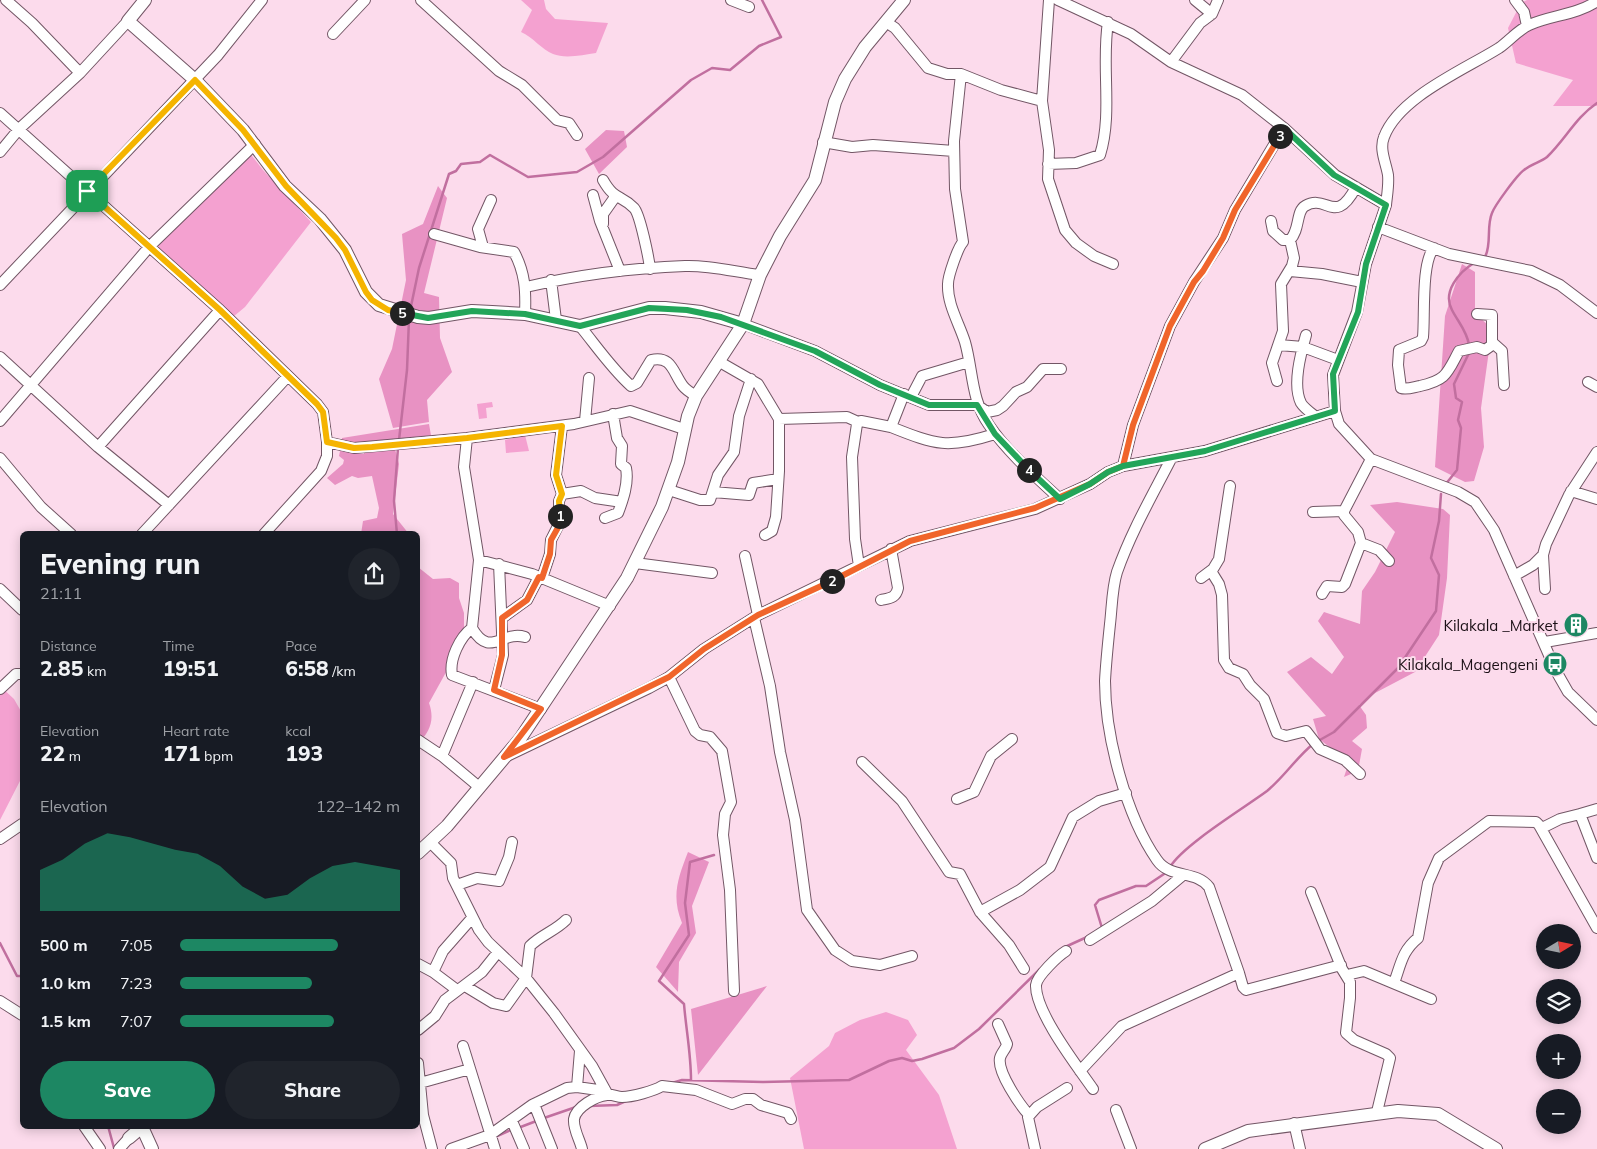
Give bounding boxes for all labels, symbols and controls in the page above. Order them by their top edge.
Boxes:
pin: 3 [1268,124,1292,148]
text: 3 [1276,127,1285,145]
pin [66,170,108,212]
icon: arrive [73,177,101,205]
pin: 5 [390,300,414,326]
text: 5 [398,304,407,322]
pin: 4 [1016,458,1042,482]
text: 4 [1025,461,1034,479]
pin: 1 [548,504,572,528]
text: 1 [556,507,565,525]
text: Evening run [40,546,200,581]
button: share [348,548,400,600]
pin: 2 [820,568,844,594]
text: 2 [828,572,837,590]
text: 21:11 [40,583,82,603]
building icon: Kilakala _Market [1563,612,1589,638]
place label: Kilakala _Market [1443,616,1558,635]
text: Distance [40,637,97,655]
text: Time [163,637,194,655]
text: Pace [285,637,317,655]
bus stop icon: Kilakala_Magengeni [1542,651,1568,677]
text: 2.85 [40,655,83,681]
text: 19:51 [163,655,219,681]
text: 6:58 [285,655,329,681]
place label: Kilakala_Magengeni [1398,655,1538,674]
text: km [83,662,106,680]
text: /km [329,662,356,680]
text: Elevation [40,722,99,740]
text: Heart rate [163,722,229,740]
text: kcal [285,722,311,740]
text: 22 [40,740,65,766]
text: 171 [163,740,200,766]
text: 193 [285,740,323,766]
text: m [65,747,81,765]
text: bpm [200,747,233,765]
text: Elevation [40,796,108,816]
text: 122–142 m [316,796,400,816]
north arrow [1536,924,1581,969]
map controls [1536,924,1581,1134]
text: 500 m [40,935,88,955]
text: 7:05 [120,935,152,955]
text: 1.0 km [40,973,91,993]
text: 7:23 [120,973,152,993]
button: layers [1536,979,1581,1024]
text: 1.5 km [40,1011,91,1031]
text: 7:07 [120,1011,152,1031]
button: + [1536,1034,1581,1079]
button: Save [40,1061,215,1119]
button: Share [225,1061,400,1119]
button: − [1536,1089,1581,1134]

